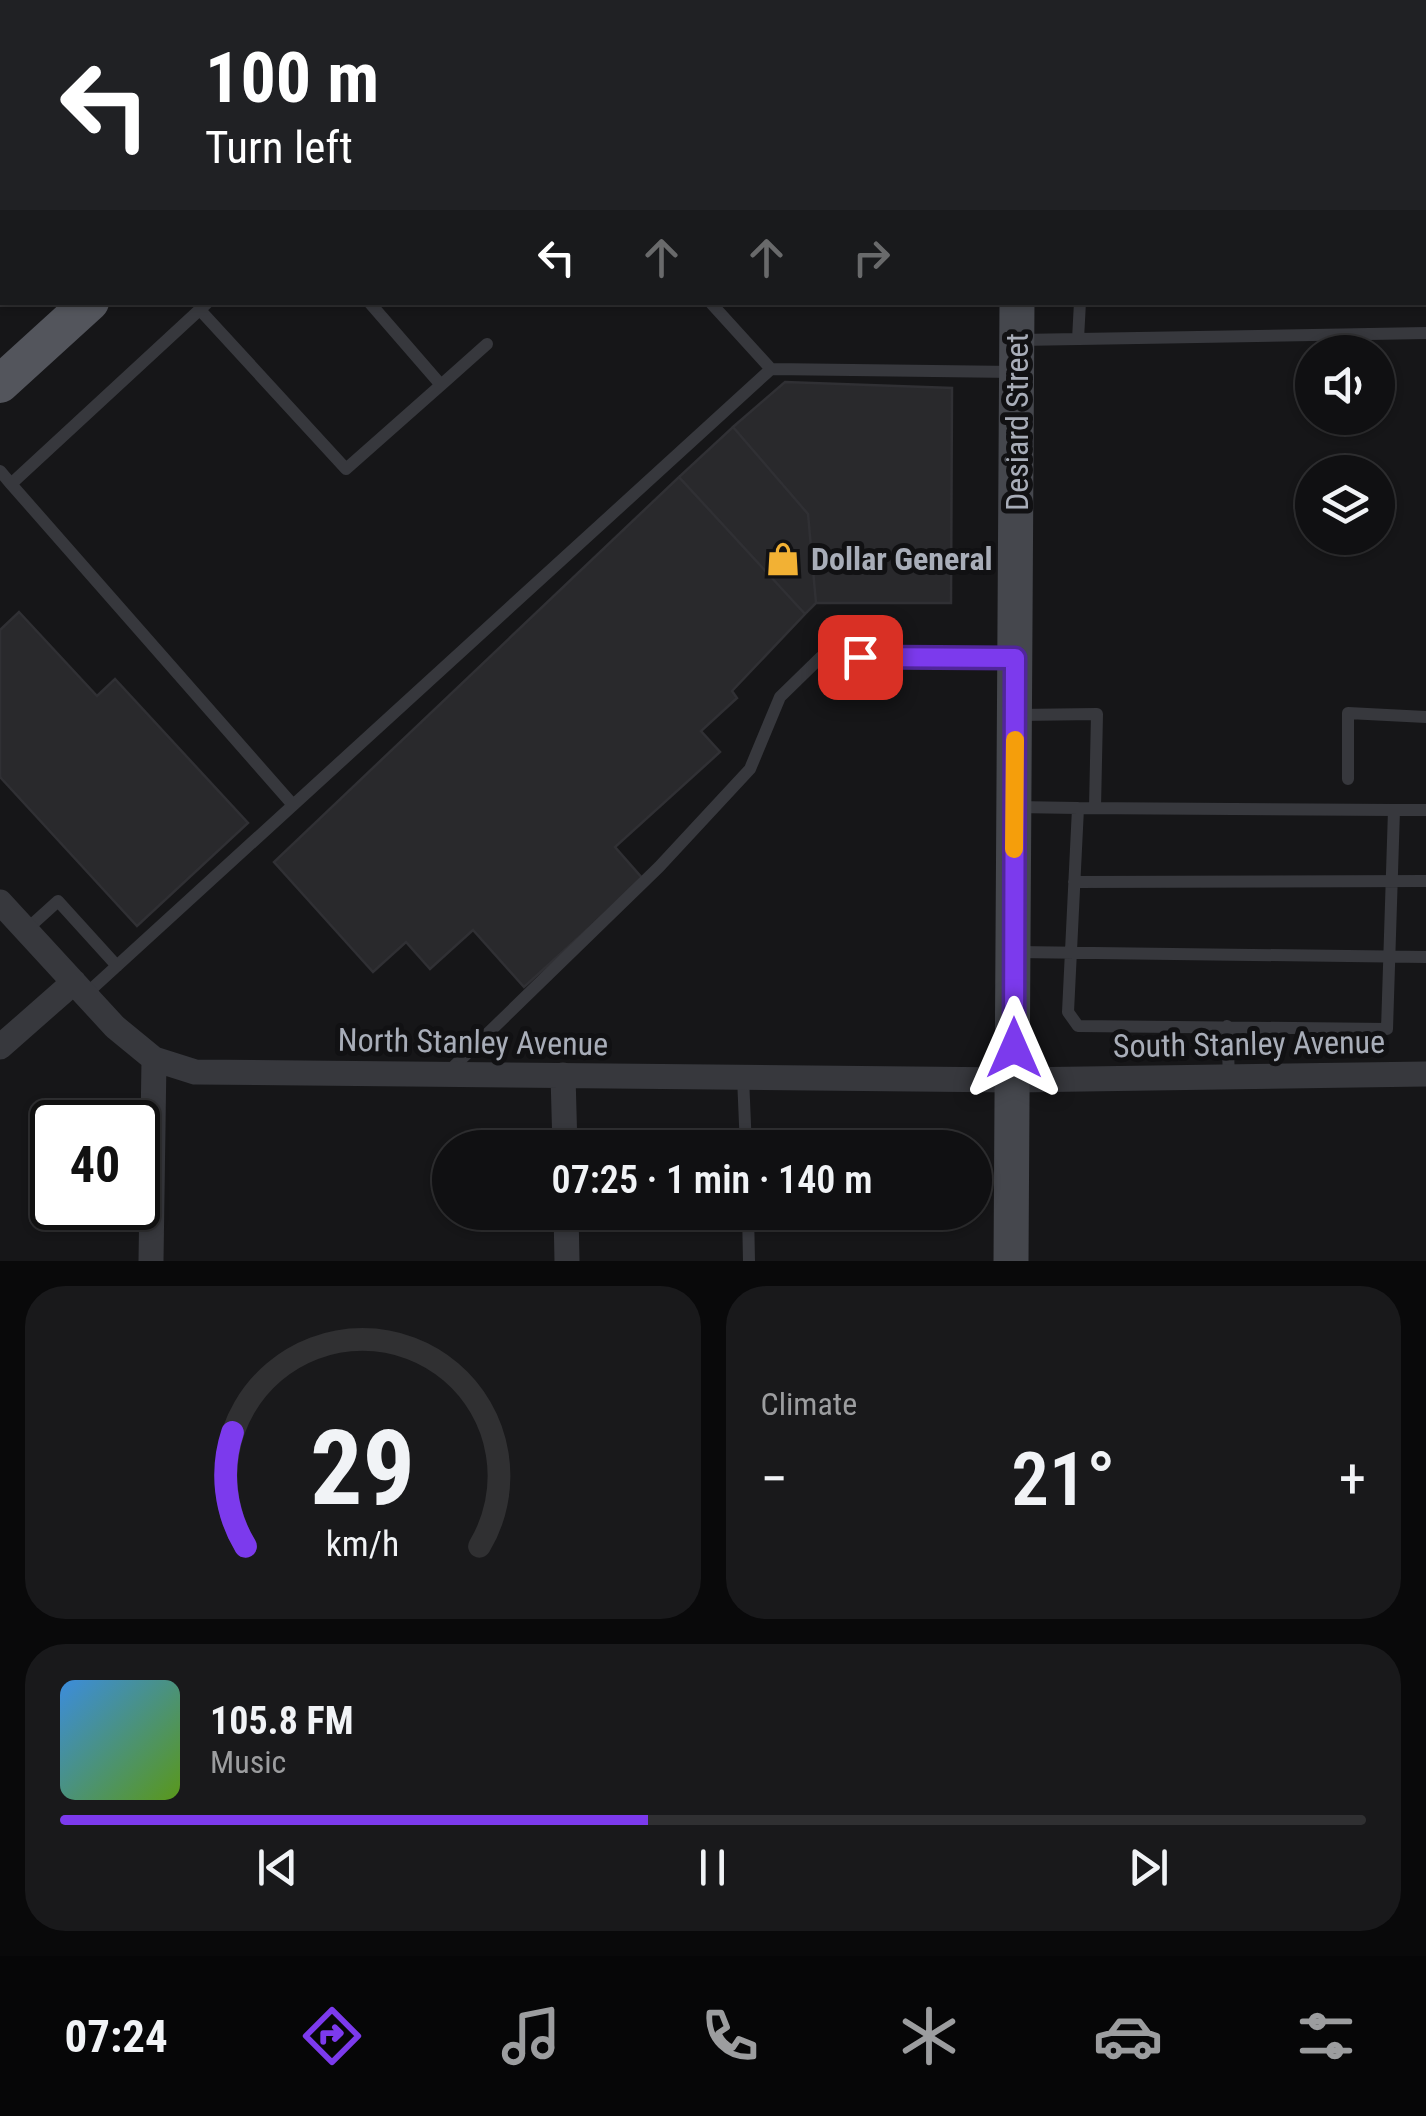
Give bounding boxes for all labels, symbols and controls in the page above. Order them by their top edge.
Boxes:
text: 100 m [205,37,379,119]
icon: left [40,40,170,170]
text: Turn left [205,121,353,174]
icon: left [529,230,584,285]
icon: ahead [634,230,689,285]
icon: ahead [739,230,794,285]
icon: right [844,230,899,285]
street label: Desiard Street [998,333,1036,511]
map controls [1295,335,1395,555]
button: sound [1295,335,1395,435]
button: layers [1295,455,1395,555]
shop icon: Dollar General [764,540,802,578]
place label: Dollar General [811,540,993,578]
pin [818,615,903,700]
icon: arrive [833,630,888,685]
position arrow [962,996,1066,1100]
street label: North Stanley Avenue [337,1021,609,1063]
street label: South Stanley Avenue [1113,1023,1385,1065]
speed limit sign: 40 [30,1100,160,1230]
text: 07:25 · 1 min · 140 m [552,1158,872,1202]
text: Climate [761,1385,857,1423]
text: 29 [310,1408,415,1529]
text: 21° [1011,1435,1116,1523]
text: − [761,1447,788,1511]
text: + [1339,1447,1366,1511]
text: km/h [326,1523,400,1565]
text: 105.8 FM [210,1699,354,1743]
text: Music [210,1743,286,1781]
icon: previous [250,1840,305,1895]
icon: pause [685,1840,740,1895]
icon: next [1121,1840,1176,1895]
icon: directions [297,2001,367,2071]
icon: music [496,2001,566,2071]
icon: phone [695,2001,765,2071]
icon: climate [894,2001,964,2071]
icon: car [1093,2001,1163,2071]
icon: filters [1291,2001,1361,2071]
text: 07:24 [64,2010,168,2063]

